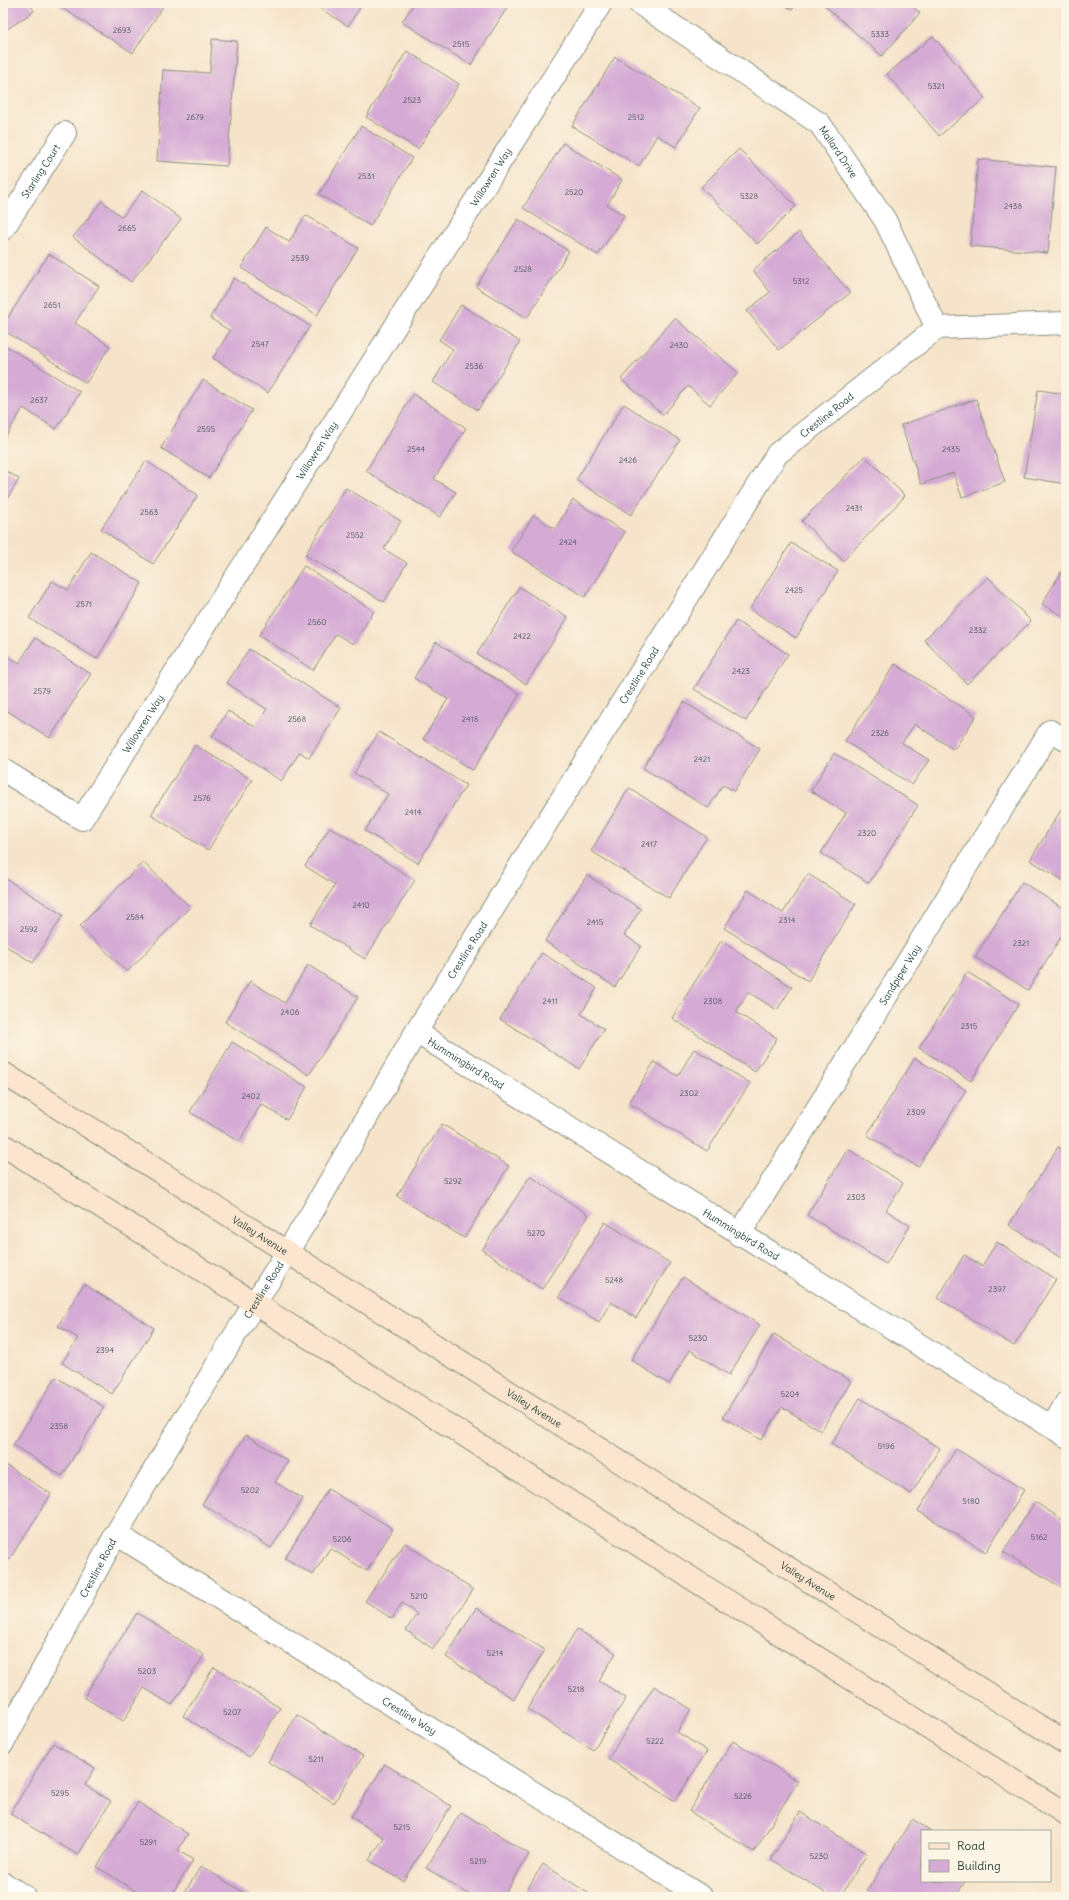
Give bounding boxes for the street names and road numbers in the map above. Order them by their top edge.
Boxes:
street label: Mallard Drive [816,123,860,180]
street label: Starling Court [18,141,64,201]
street label: Willowren Way [467,145,514,209]
street label: Crestline Road [797,390,857,441]
street label: Willowren Way [294,419,340,482]
street label: Crestline Road [616,644,662,707]
street label: Willowren Way [120,692,167,756]
street label: Crestline Road [445,919,490,981]
street label: Sandpiper Way [877,942,924,1007]
street label: Hummingbird Road [425,1035,507,1092]
street label: Hummingbird Road [700,1206,782,1263]
street label: Valley Avenue [230,1213,290,1258]
street label: Crestline Road [241,1259,287,1321]
street label: Valley Avenue [504,1386,564,1431]
street label: Crestline Road [77,1536,119,1600]
street label: Valley Avenue [778,1559,838,1603]
street label: Crestline Way [379,1694,439,1738]

